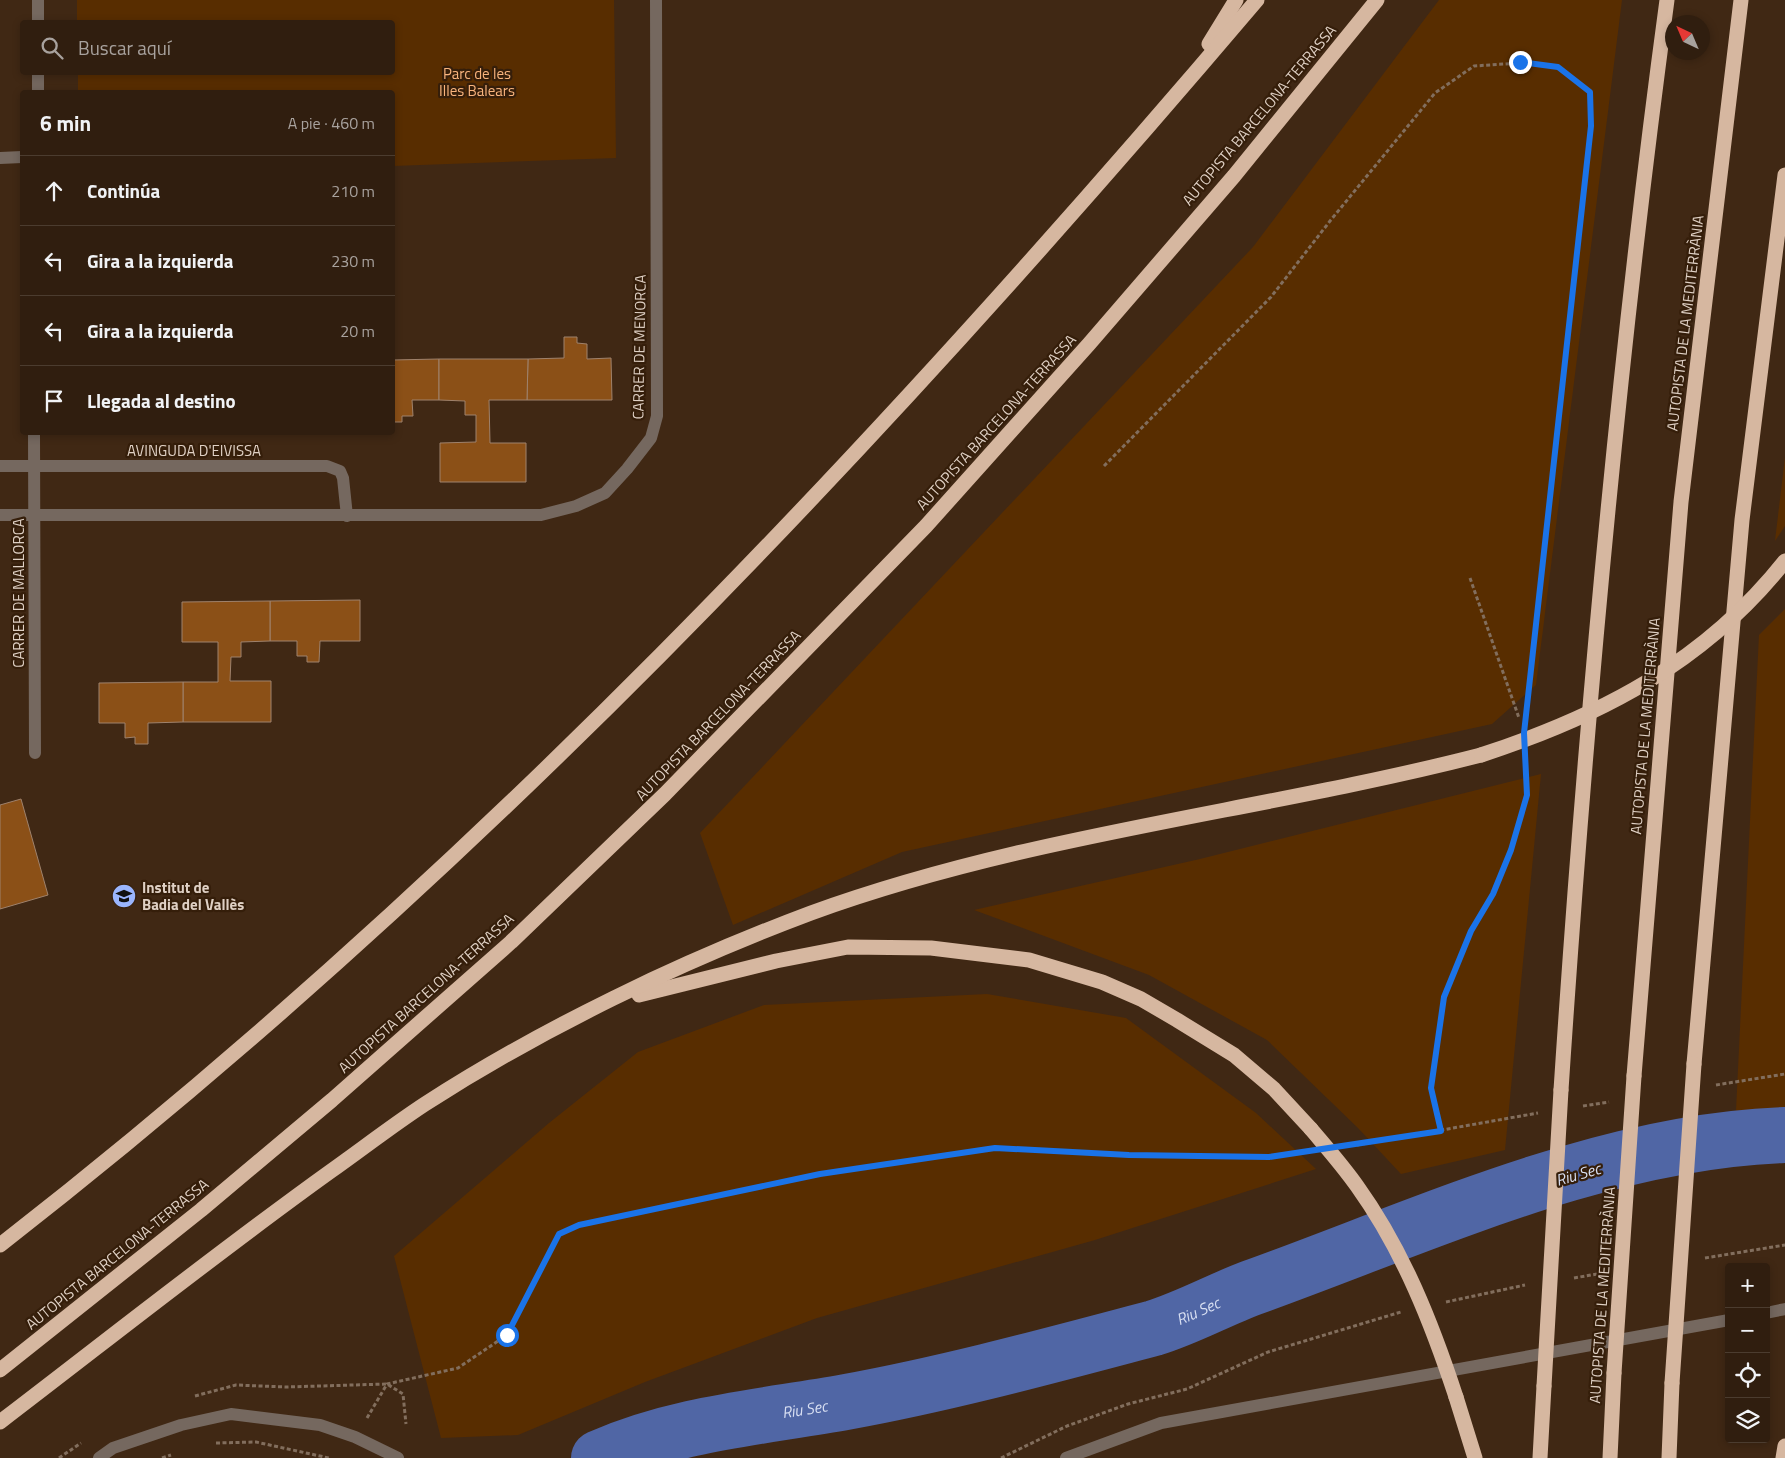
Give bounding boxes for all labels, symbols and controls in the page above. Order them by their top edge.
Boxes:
north arrow [1665,15,1710,60]
search box [20,20,395,75]
street label: AUTOPISTA BARCELONA-TERRASSA [1176,20,1342,210]
text: Buscar aquí [78,33,171,62]
icon: search [38,34,66,62]
route end [1509,51,1532,74]
park label: Parc de les Illes Balears [439,62,515,102]
text: 6 min [40,107,91,139]
text: A pie · 460 m [288,111,375,135]
text: Continúa [87,176,160,205]
icon: ahead [40,177,68,205]
text: 210 m [331,179,375,203]
street label: AUTOPISTA DE LA MEDITERRÀNIA [1660,214,1710,432]
text: Gira a la izquierda [87,246,234,275]
icon: left [40,247,68,275]
text: 230 m [331,249,375,273]
street label: CARRER DE MENORCA [626,274,652,420]
text: Gira a la izquierda [87,316,234,345]
icon: left [40,317,68,345]
text: 20 m [340,319,375,343]
street label: AUTOPISTA BARCELONA-TERRASSA [911,329,1081,515]
text: Llegada al destino [87,386,236,415]
icon: arrive [40,387,68,415]
street label: AVINGUDA D'EIVISSA [127,439,261,462]
street label: CARRER DE MALLORCA [7,518,30,668]
street label: AUTOPISTA DE LA MEDITERRÀNIA [1624,617,1666,835]
street label: AUTOPISTA BARCELONA-TERRASSA [630,624,806,806]
place label: Institut de Badia del Vallès [142,876,244,916]
school or university icon: Institut de Badia del Vallès [111,883,137,909]
street label: AUTOPISTA BARCELONA-TERRASSA [333,908,519,1078]
water label: Riu Sec [1553,1156,1605,1192]
street label: AUTOPISTA BARCELONA-TERRASSA [21,1173,214,1335]
street label: AUTOPISTA DE LA MEDITERRÀNIA [1583,1186,1621,1404]
map controls [1725,1263,1770,1443]
button: + [1725,1263,1770,1308]
water label: Riu Sec [1172,1290,1225,1331]
button: − [1725,1308,1770,1353]
route start [496,1324,519,1347]
button: locate [1725,1353,1770,1398]
water label: Riu Sec [780,1393,831,1424]
button: layers [1725,1398,1770,1443]

